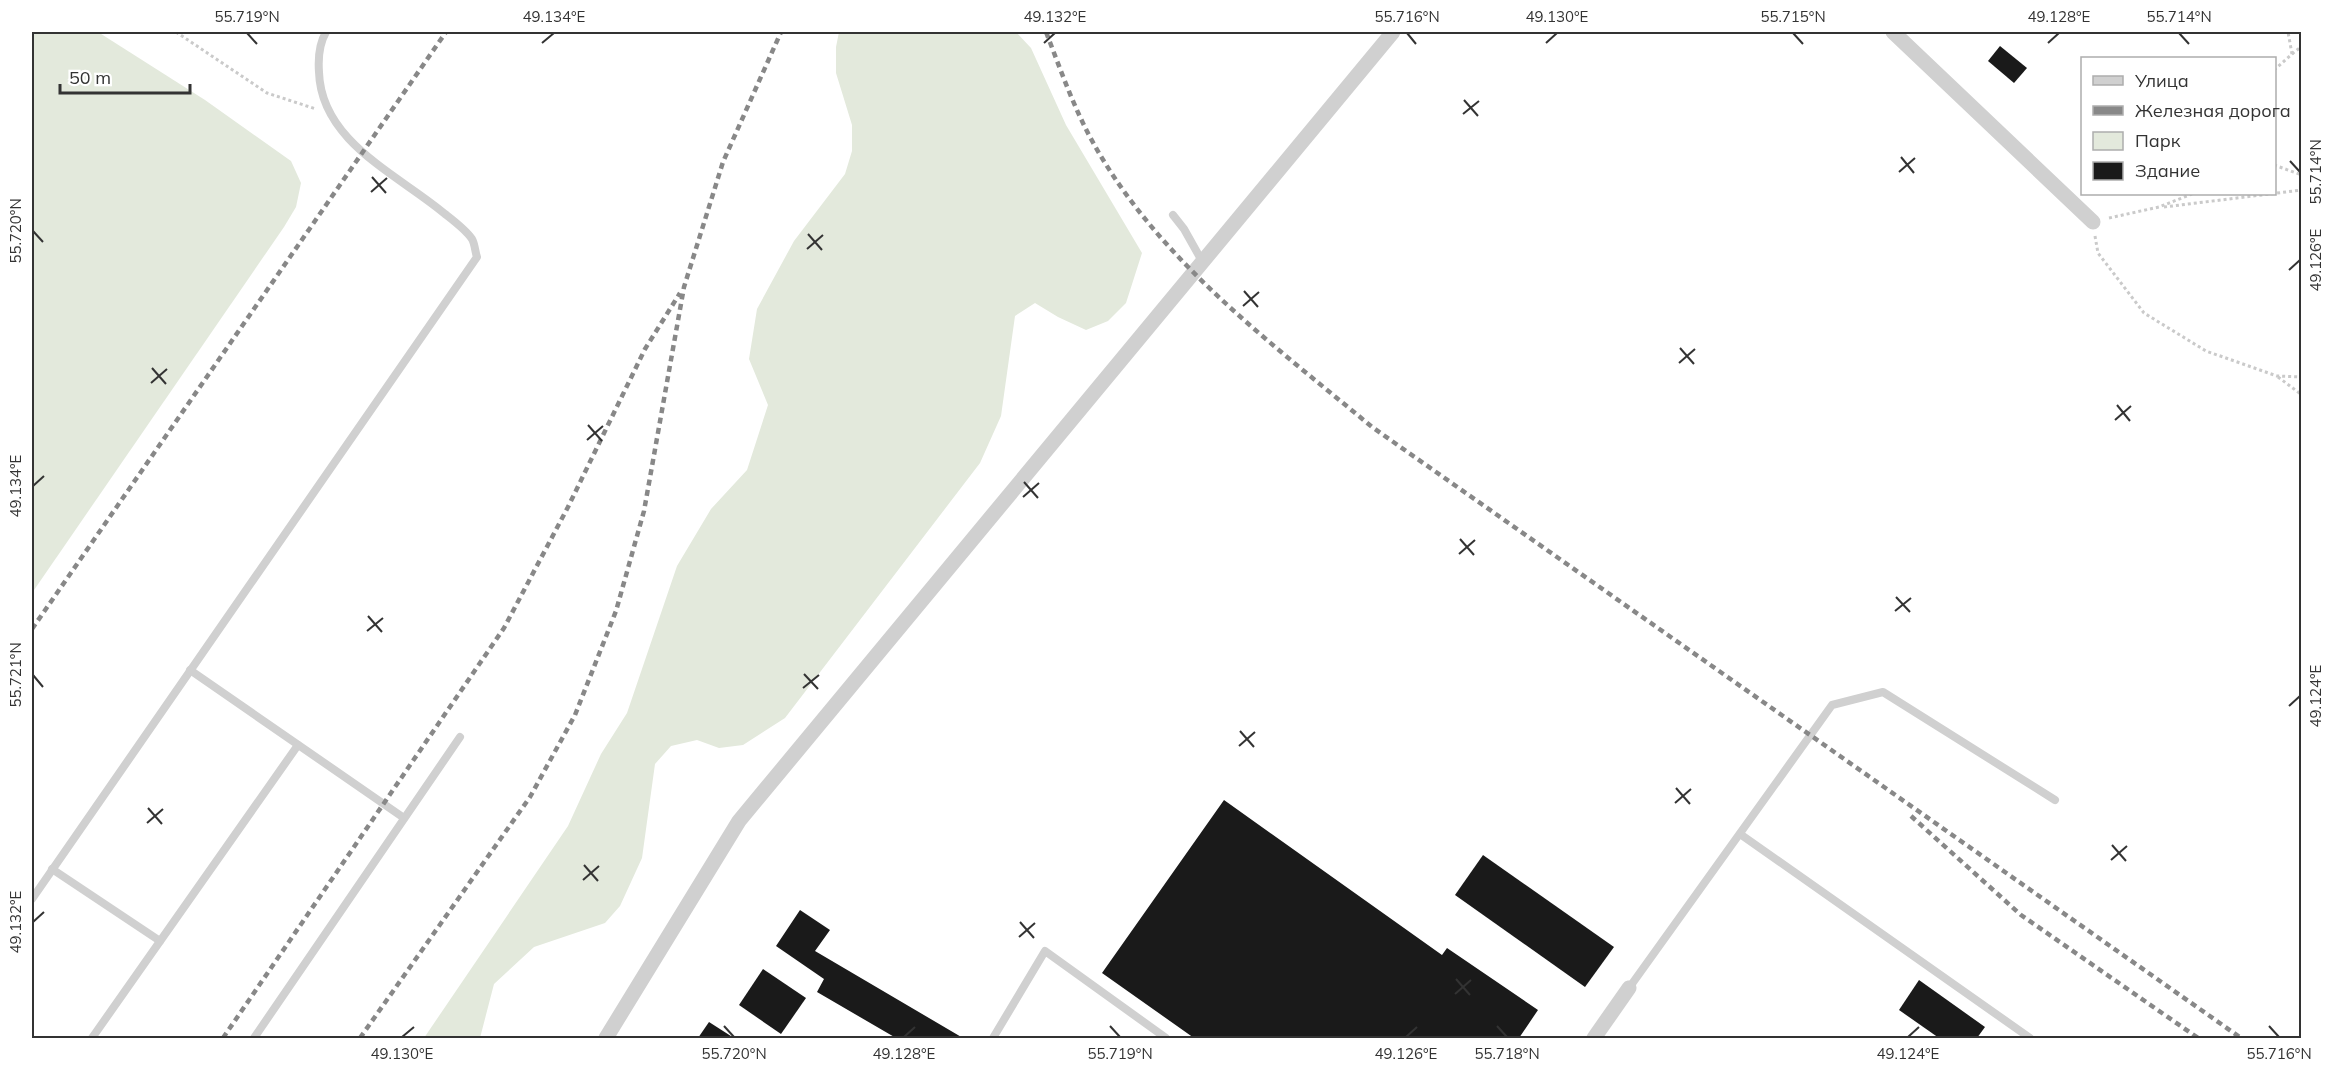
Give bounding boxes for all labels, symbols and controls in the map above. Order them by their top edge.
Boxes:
text: 55.719°N [214,7,280,26]
text: 49.134°E [523,7,586,26]
text: 49.132°E [1024,7,1087,26]
text: 55.716°N [1374,7,1440,26]
text: 49.130°E [1526,7,1589,26]
text: 55.715°N [1760,7,1826,26]
text: 49.128°E [2028,7,2091,26]
text: 55.714°N [2146,7,2212,26]
scale bar [60,57,190,95]
legend [2081,57,2276,195]
text: 50 m [69,66,111,89]
text: Улица [2134,69,2189,92]
text: Железная дорога [2135,99,2291,122]
text: Парк [2135,129,2181,152]
text: 55.714°N [2306,139,2325,205]
text: Здание [2135,159,2200,182]
text: 55.720°N [6,198,25,264]
text: 49.126°E [2306,228,2325,291]
text: 49.134°E [6,454,25,517]
text: 55.721°N [6,642,25,708]
text: 49.124°E [2306,664,2325,727]
text: 49.132°E [6,890,25,953]
text: 49.130°E [371,1044,434,1063]
text: 55.720°N [701,1044,767,1063]
text: 49.128°E [873,1044,936,1063]
text: 55.719°N [1087,1044,1153,1063]
text: 49.126°E [1375,1044,1438,1063]
text: 55.718°N [1474,1044,1540,1063]
text: 49.124°E [1877,1044,1940,1063]
text: 55.716°N [2246,1044,2312,1063]

